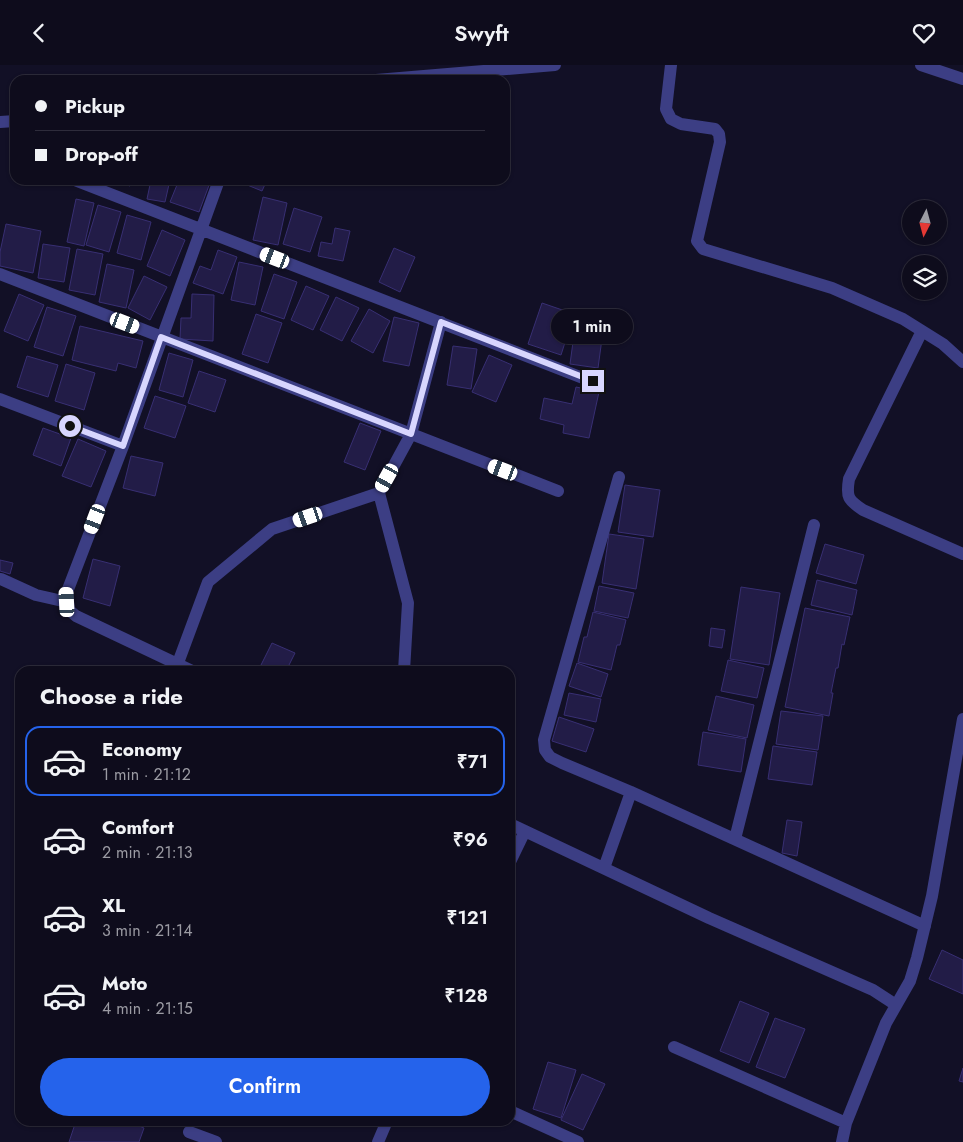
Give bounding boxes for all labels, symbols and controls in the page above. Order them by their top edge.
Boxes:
text: Swyft [454,17,509,49]
icon: back [25,19,53,47]
icon: heart [910,19,938,47]
text: Pickup [65,93,125,120]
text: Drop-off [65,141,138,168]
north arrow [902,200,948,245]
map controls [902,200,947,300]
car [258,246,291,270]
button: layers [902,255,947,300]
callout: 1 min [552,309,634,343]
car [108,311,141,335]
text: 1 min [573,315,611,338]
route end [582,370,604,392]
route start [59,415,81,437]
car [486,458,519,482]
car [373,461,400,495]
car [82,502,107,536]
car [291,505,324,529]
car [58,587,75,617]
text: Choose a ride [40,680,183,712]
text: Economy [102,736,182,763]
icon: car [42,739,87,784]
text: ₹71 [457,748,488,775]
text: 1 min · 21:12 [102,763,191,786]
text: Comfort [102,814,174,841]
icon: car [42,817,87,862]
text: ₹96 [453,826,488,853]
text: 2 min · 21:13 [102,841,192,864]
text: XL [102,892,125,919]
icon: car [42,895,87,940]
text: ₹121 [447,904,488,931]
text: 3 min · 21:14 [102,919,193,942]
text: Moto [102,970,147,997]
icon: car [42,973,87,1018]
text: ₹128 [444,982,488,1009]
text: 4 min · 21:15 [102,997,193,1020]
button: Confirm [40,1058,490,1116]

